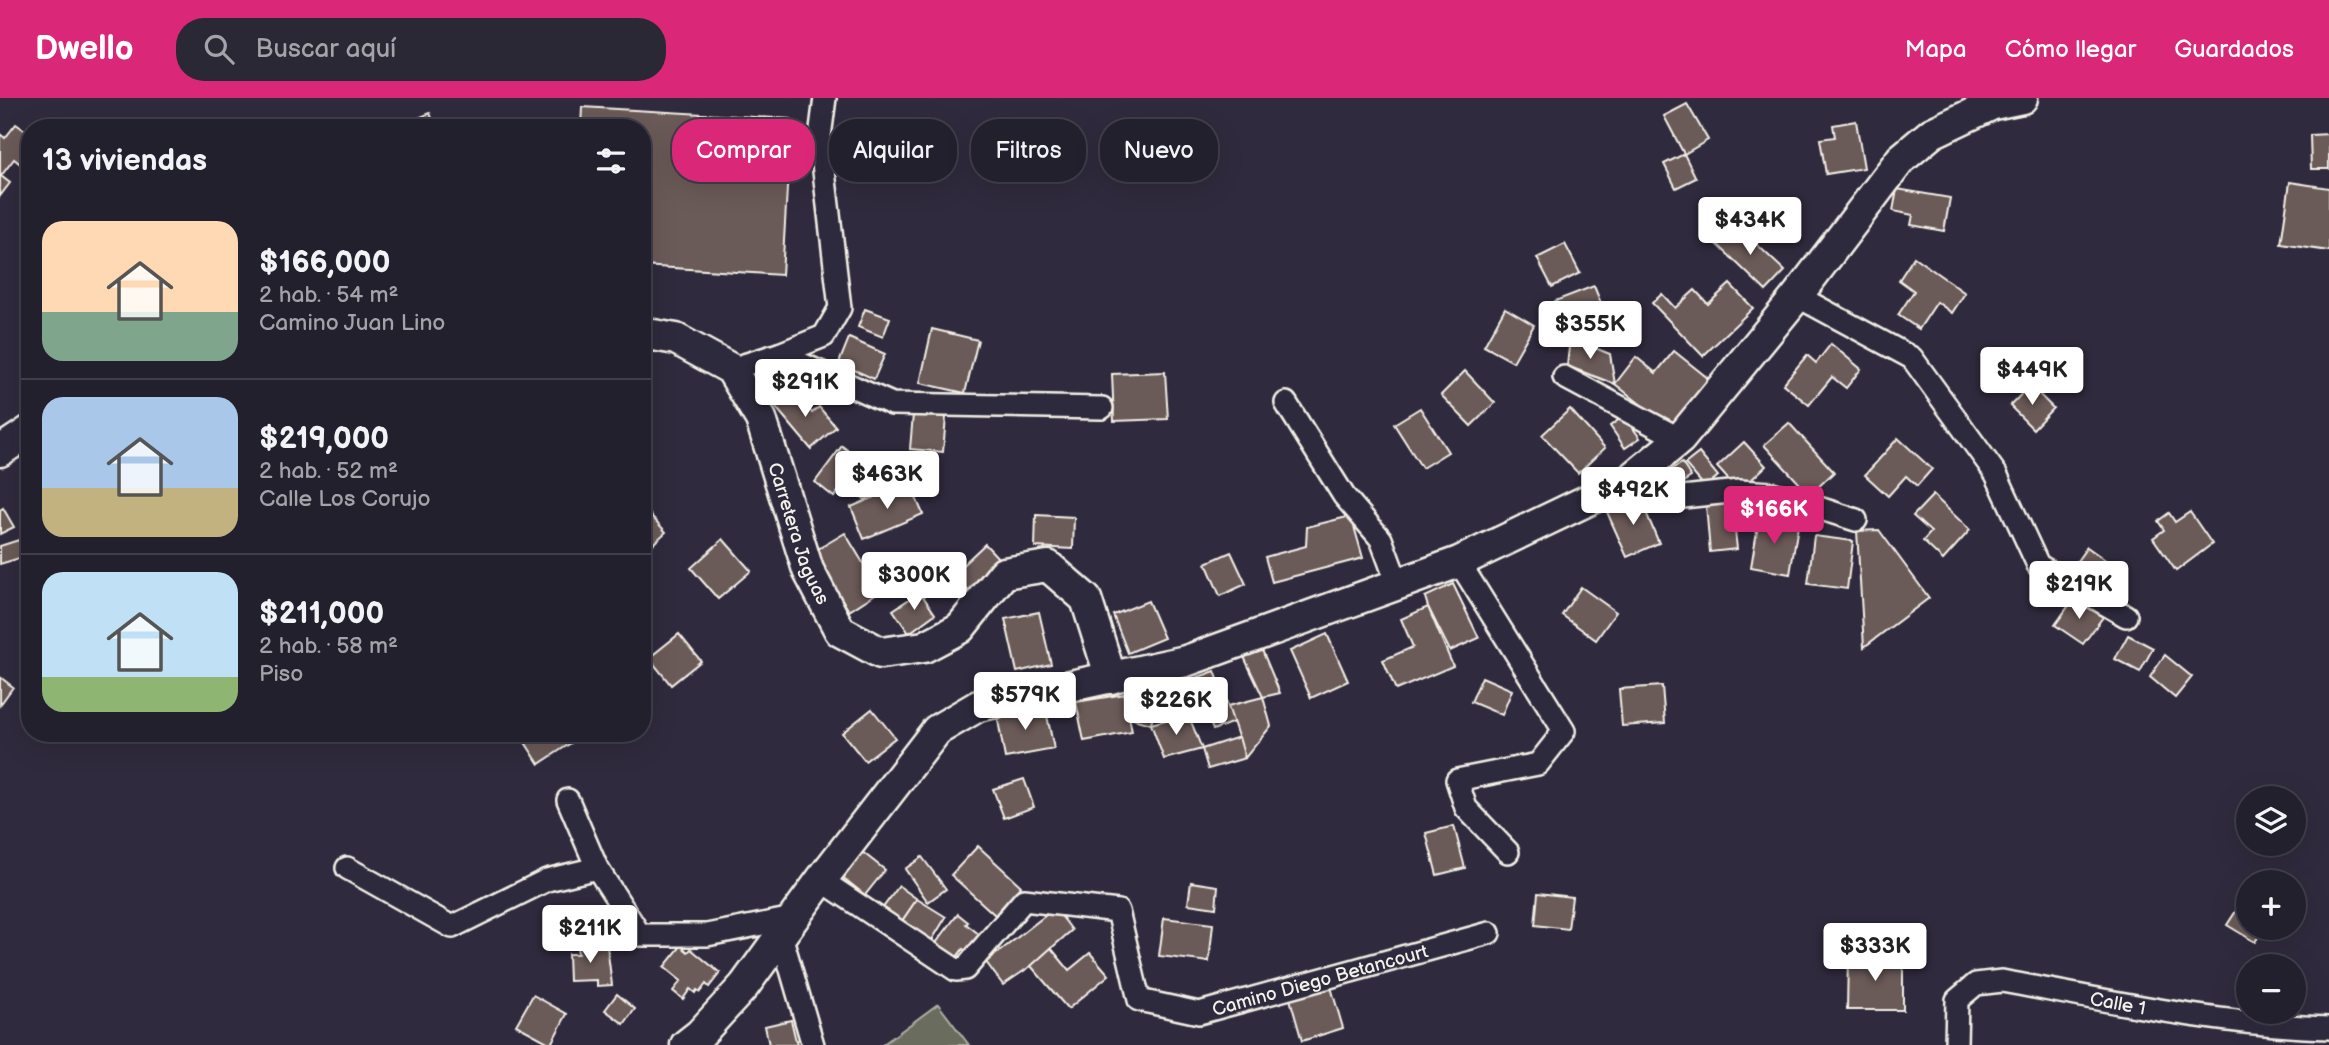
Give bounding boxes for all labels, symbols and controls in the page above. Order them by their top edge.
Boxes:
search box [176,18,666,81]
text: Dwello [35,29,134,69]
icon: search [200,30,238,68]
text: Buscar aquí [256,34,396,65]
text: Mapa [1905,35,1967,64]
text: Cómo llegar [2005,35,2136,64]
text: Guardados [2174,35,2294,64]
chip: Comprar [672,119,815,182]
chip: Alquilar [829,119,957,182]
chip: Filtros [971,119,1086,182]
chip: Nuevo [1100,119,1218,182]
icon: filters [592,142,630,180]
text: 13 viviendas [42,143,207,179]
pin: $434K [1701,198,1799,257]
text: $434K [1714,206,1786,234]
text: $166,000 [259,245,391,281]
icon: home [98,249,182,333]
text: 2 hab. · 54 m² [259,281,399,309]
pin: $355K [1541,302,1639,361]
text: Camino Juan Lino [259,309,445,337]
text: $355K [1555,310,1625,338]
pin: $449K [1983,348,2081,407]
text: $449K [1996,356,2068,384]
pin: $291K [756,360,854,419]
text: $291K [771,368,839,396]
text: $219,000 [259,421,389,457]
icon: home [98,425,182,509]
pin: $463K [838,452,936,511]
text: 2 hab. · 52 m² [259,457,398,485]
street label: Carretera Jaguas [762,460,834,609]
text: $463K [851,460,923,488]
pin: $492K [1584,468,1682,527]
text: $492K [1597,476,1669,504]
text: Calle Los Corujo [259,485,431,513]
pin: $166K [1725,486,1823,546]
text: $166K [1740,495,1808,523]
pin: $300K [865,552,963,612]
text: $300K [878,561,950,589]
pin: $219K [2030,561,2128,621]
text: $219K [2045,570,2113,598]
text: $211,000 [259,596,384,632]
icon: home [98,600,182,684]
text: 2 hab. · 58 m² [259,632,398,660]
text: Piso [259,660,303,688]
pin: $579K [976,672,1074,732]
pin: $226K [1127,678,1225,737]
text: $579K [990,681,1060,709]
text: $226K [1140,686,1212,714]
map controls [2236,786,2306,1024]
button: layers [2236,786,2306,856]
button: + [2236,870,2306,940]
pin: $211K [541,906,639,965]
text: $211K [558,914,622,942]
pin: $333K [1826,924,1924,983]
text: $333K [1839,932,1911,960]
street label: Camino Diego Betancourt [1210,940,1431,1022]
button: − [2236,954,2306,1024]
street label: Calle 1 [2088,988,2147,1021]

